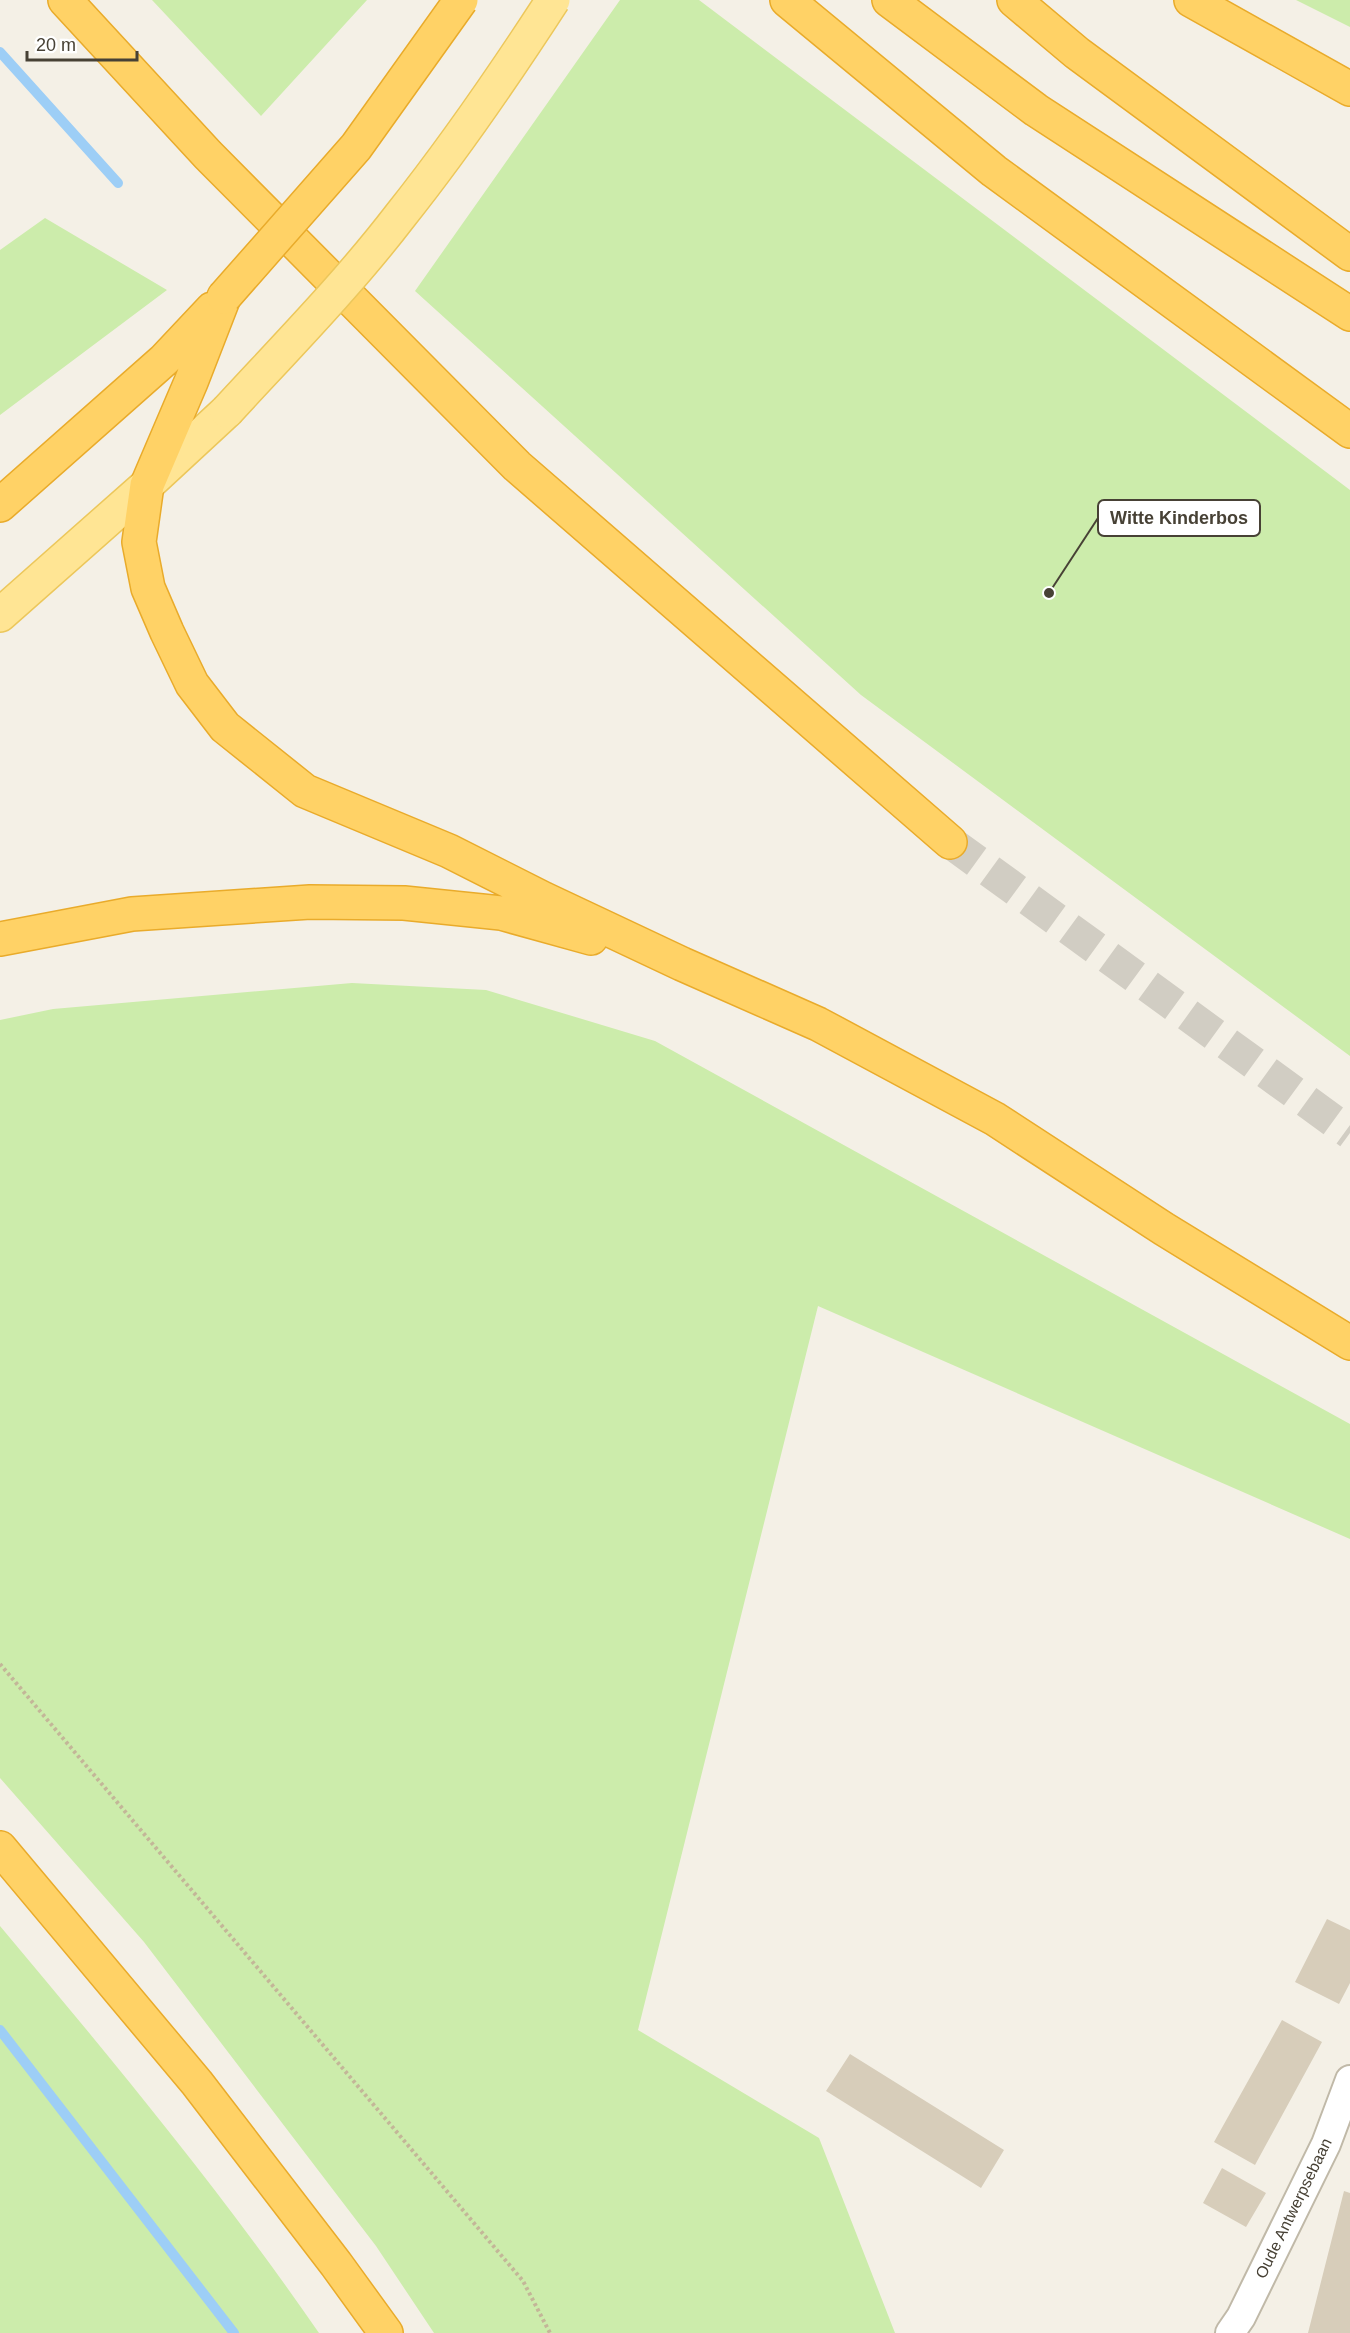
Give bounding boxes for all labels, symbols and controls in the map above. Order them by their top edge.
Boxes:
scale bar [27,24,136,62]
text: 20 m [36,35,76,55]
callout: Witte Kinderbos [1098,500,1260,536]
text: Witte Kinderbos [1110,508,1248,528]
street label: Oude Antwerpsebaan [1252,2135,1335,2281]

